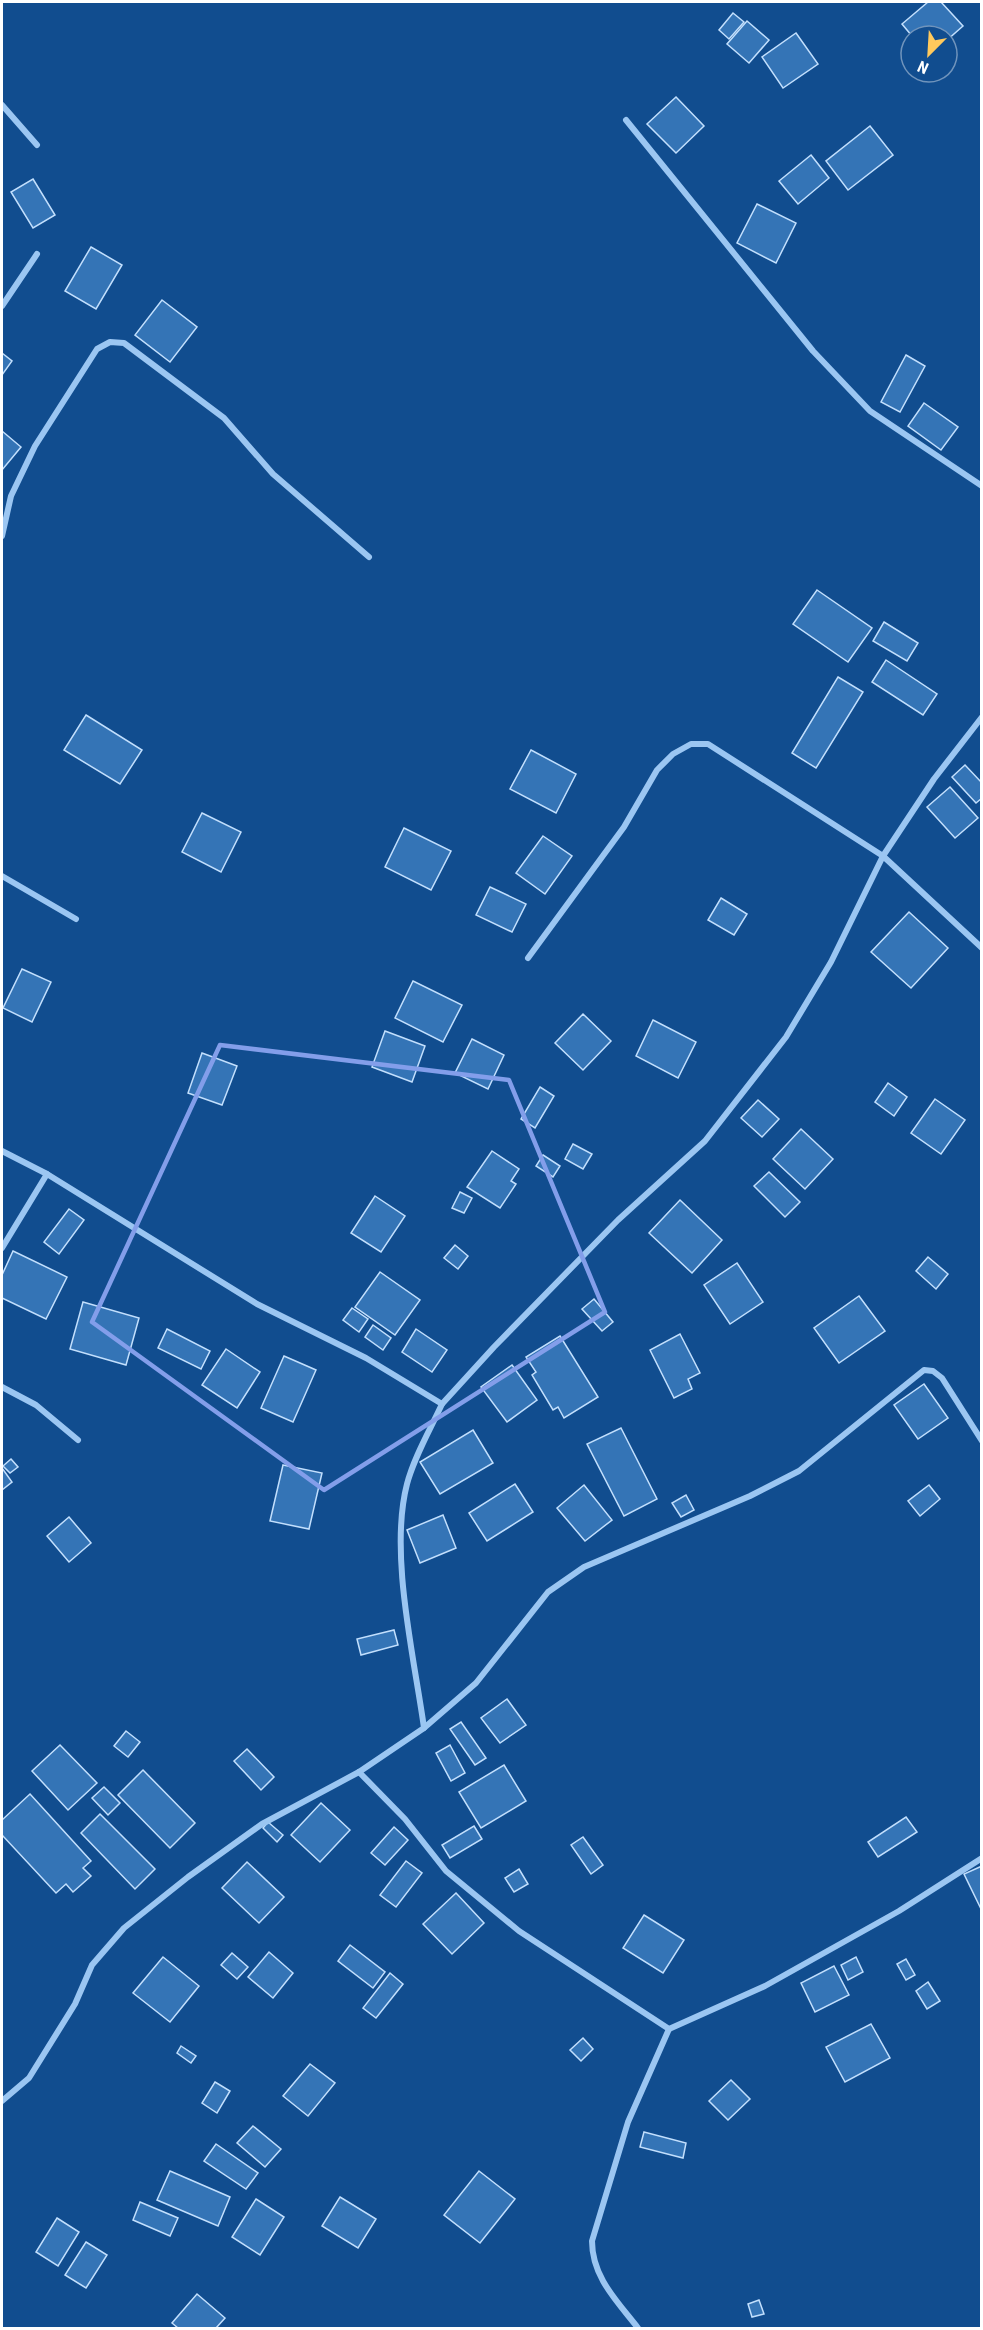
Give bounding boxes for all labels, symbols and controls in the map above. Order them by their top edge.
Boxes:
north arrow [899,24,959,84]
text: N [915,57,931,78]

